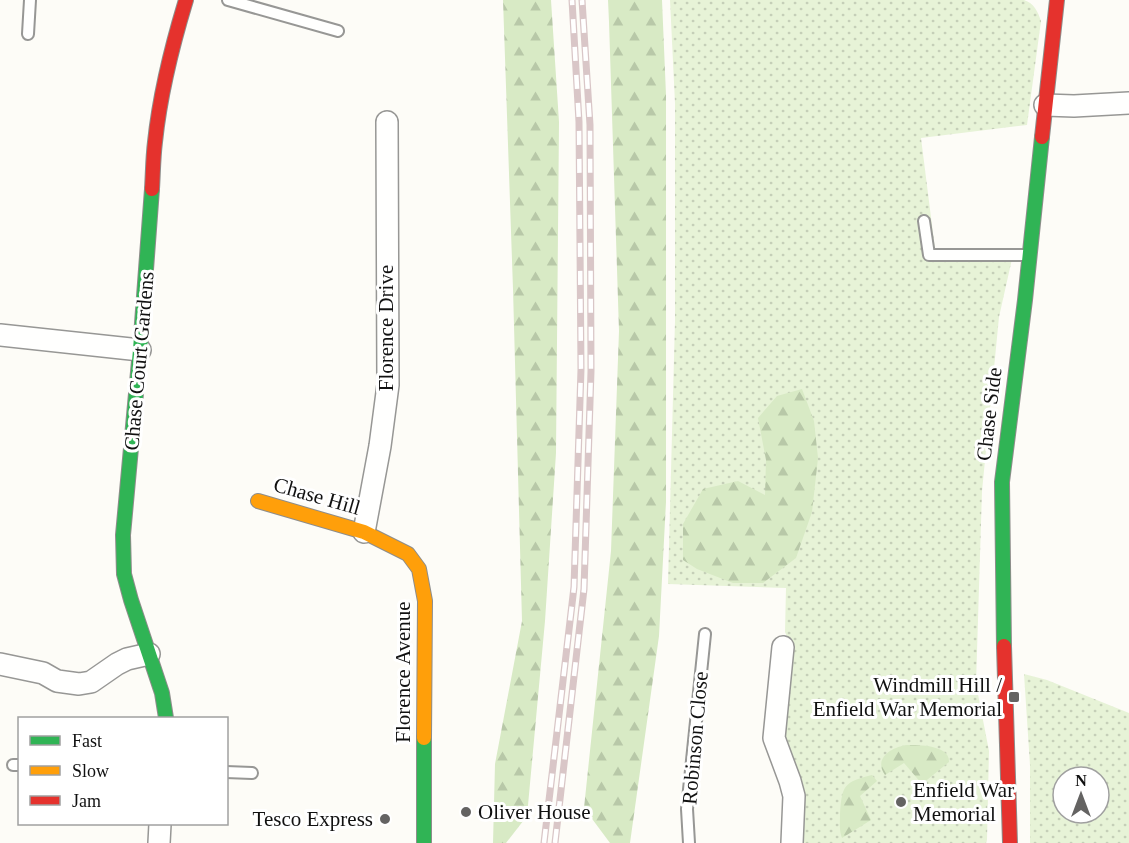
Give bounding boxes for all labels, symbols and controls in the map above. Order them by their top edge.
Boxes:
street label: Florence Drive [374,265,398,391]
street label: Chase Court Gardens [119,270,159,452]
street label: Chase Side [971,366,1007,462]
street label: Chase Hill [271,472,363,520]
street label: Florence Avenue [391,601,415,743]
street label: Robinson Close [677,670,713,806]
place label: Windmill Hill / Enfield War Memorial [813,673,1002,721]
marker: Windmill Hill / Enfield War Memorial [1007,690,1021,704]
legend [18,717,228,825]
text: Fast [72,731,102,751]
text: Slow [72,761,109,781]
north arrow [1051,765,1111,825]
text: N [1075,772,1087,789]
place label: Enfield War Memorial [913,778,1014,826]
text: Jam [72,791,101,811]
marker: Enfield War Memorial [894,795,908,809]
place label: Oliver House [478,800,591,824]
marker: Oliver House [459,805,473,819]
place label: Tesco Express [253,807,373,831]
marker: Tesco Express [378,812,392,826]

